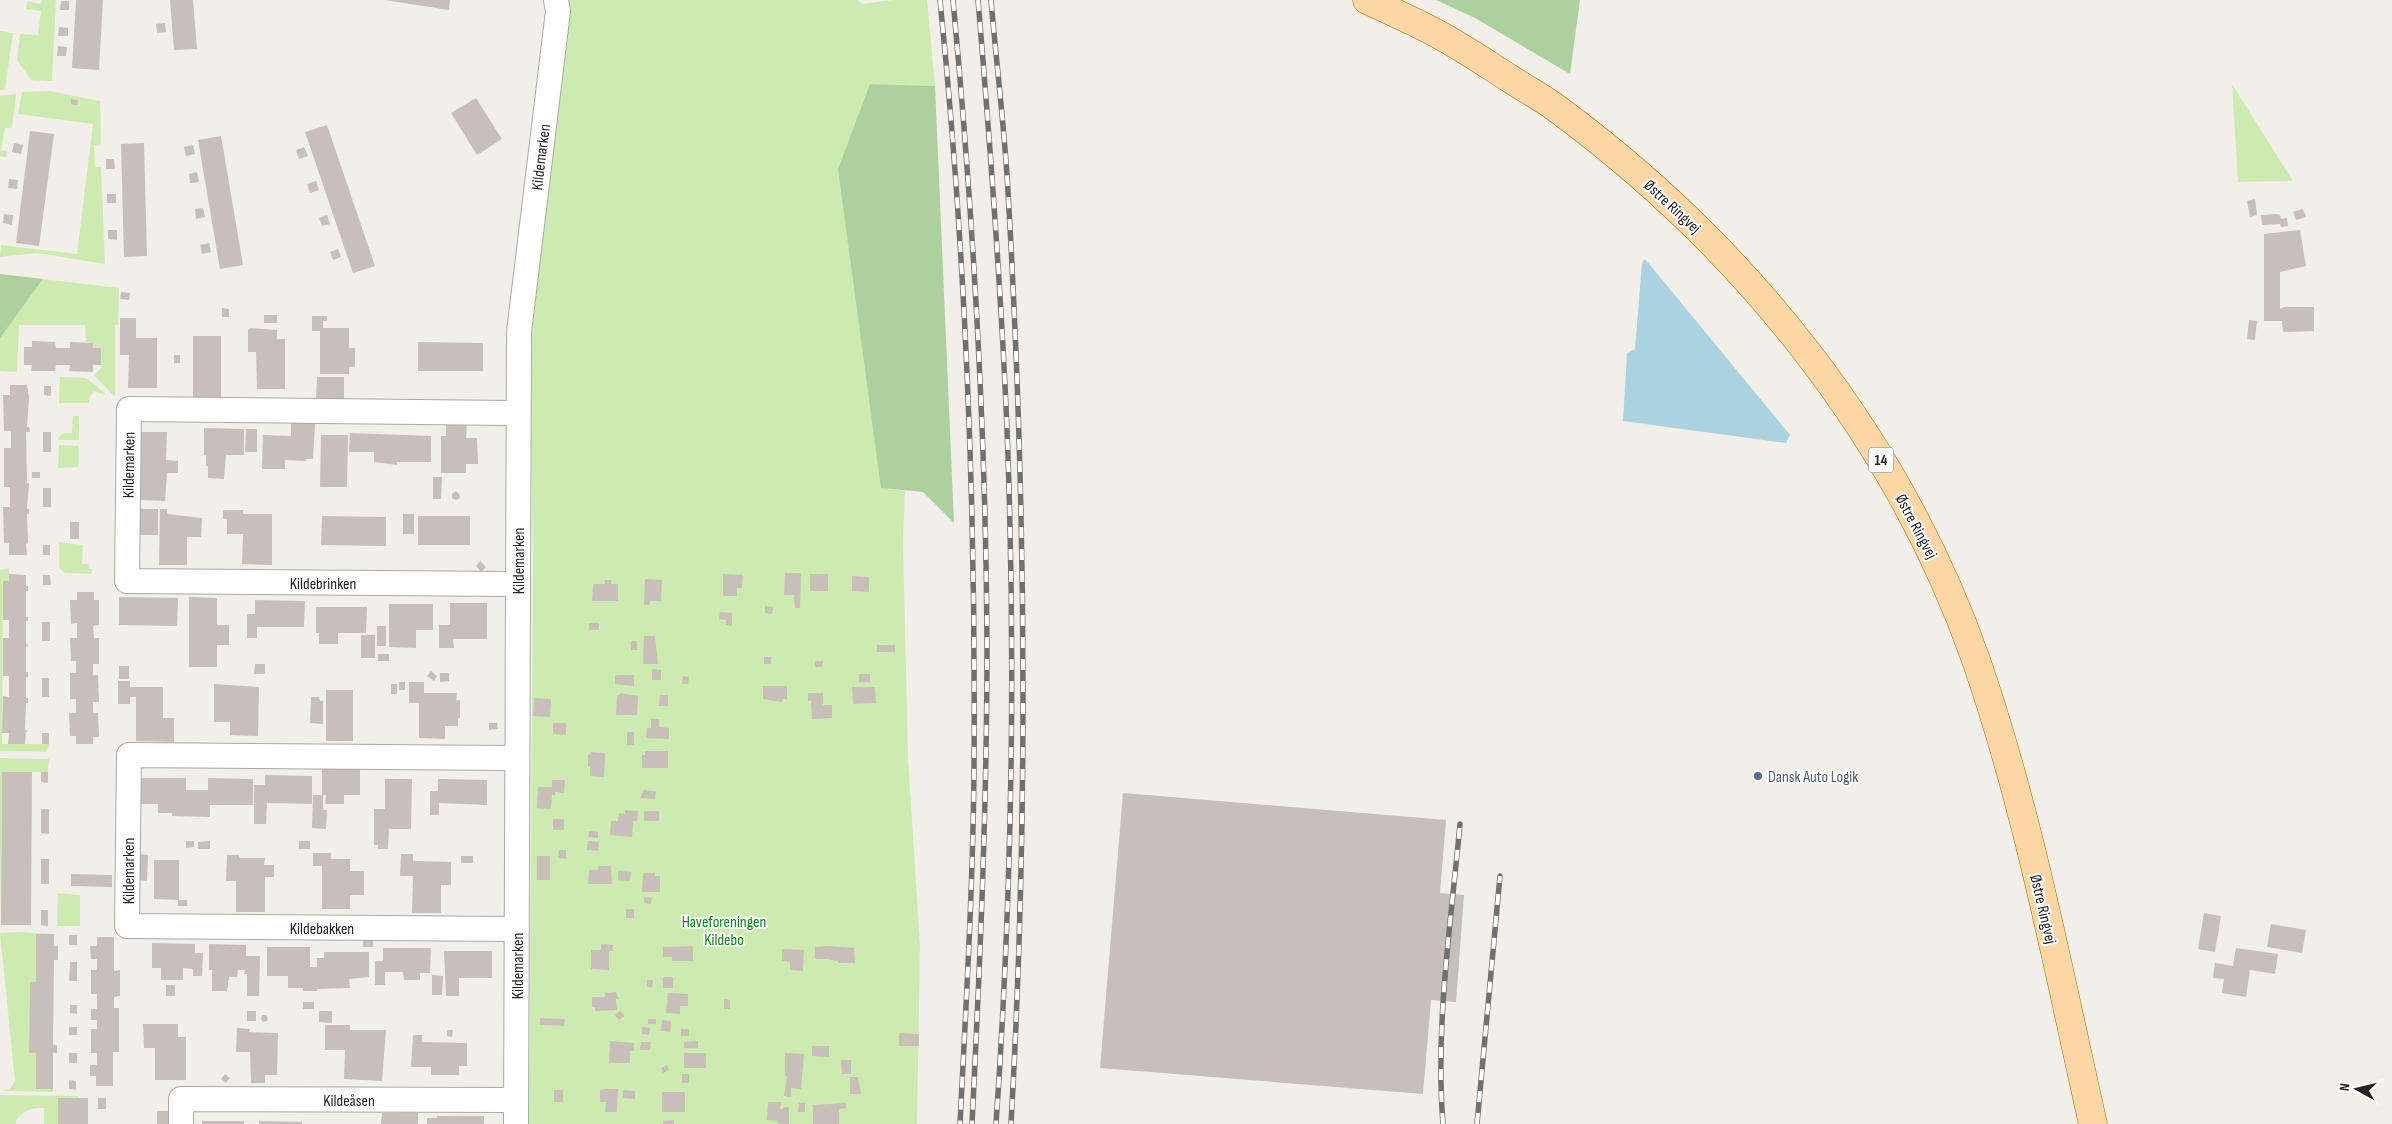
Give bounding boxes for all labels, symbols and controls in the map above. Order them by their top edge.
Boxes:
street label: Kildemarken [528,123,555,191]
street label: Østre Ringvej [1640,176,1704,238]
street label: Kildemarken [119,432,140,498]
road number: 14 [1868,448,1894,472]
street label: Østre Ringvej [1891,491,1941,562]
street label: Kildemarken [510,528,529,594]
street label: Kildebrinken [290,575,356,594]
place label: Dansk Auto Logik [1768,768,1858,787]
marker: Dansk Auto Logik [1752,770,1764,782]
street label: Kildemarken [120,838,139,904]
street label: Østre Ringvej [2025,873,2060,946]
park label: Haveforeningen Kildebo [682,913,766,950]
street label: Kildebakken [290,920,354,939]
street label: Kildemarken [509,933,528,999]
north arrow [2332,1064,2382,1114]
text: N [2336,1082,2354,1092]
street label: Kildeåsen [323,1092,375,1111]

